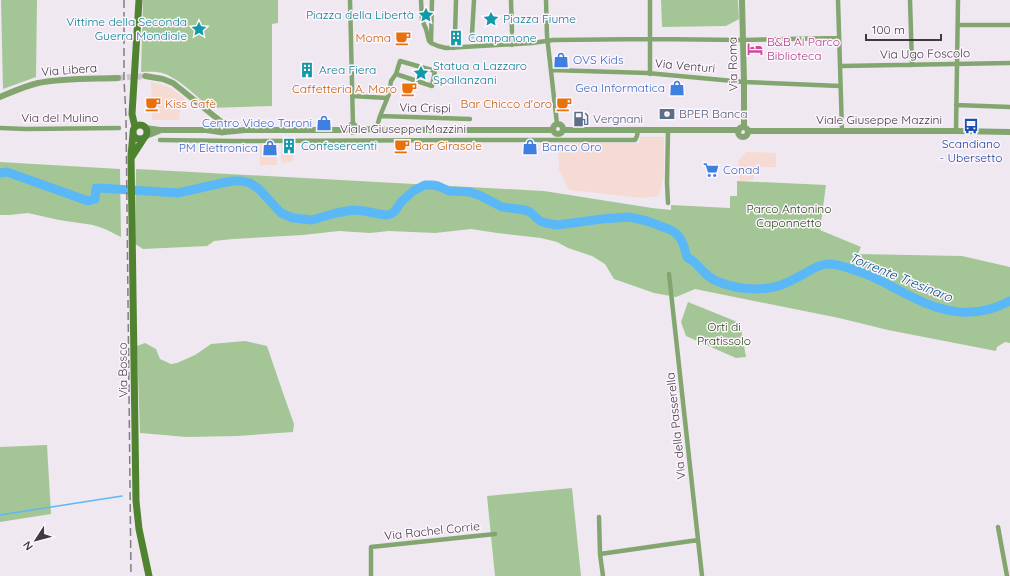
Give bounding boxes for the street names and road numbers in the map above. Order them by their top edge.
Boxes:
street label: Via Roma [725,37,740,91]
street label: Via Ugo Foscolo [880,45,970,62]
street label: Via Venturi [654,55,716,76]
street label: Via Libera [41,60,97,79]
street label: Via Crispi [399,100,451,115]
street label: Via del Mulino [21,110,99,125]
street label: Viale Giuseppe Mazzini [816,112,942,127]
street label: Viale Giuseppe Mazzini [340,121,466,136]
street label: Via Bosco [115,342,130,398]
street label: Via della Passerella [662,372,689,480]
street label: Via Rachel Corrie [383,518,481,543]

